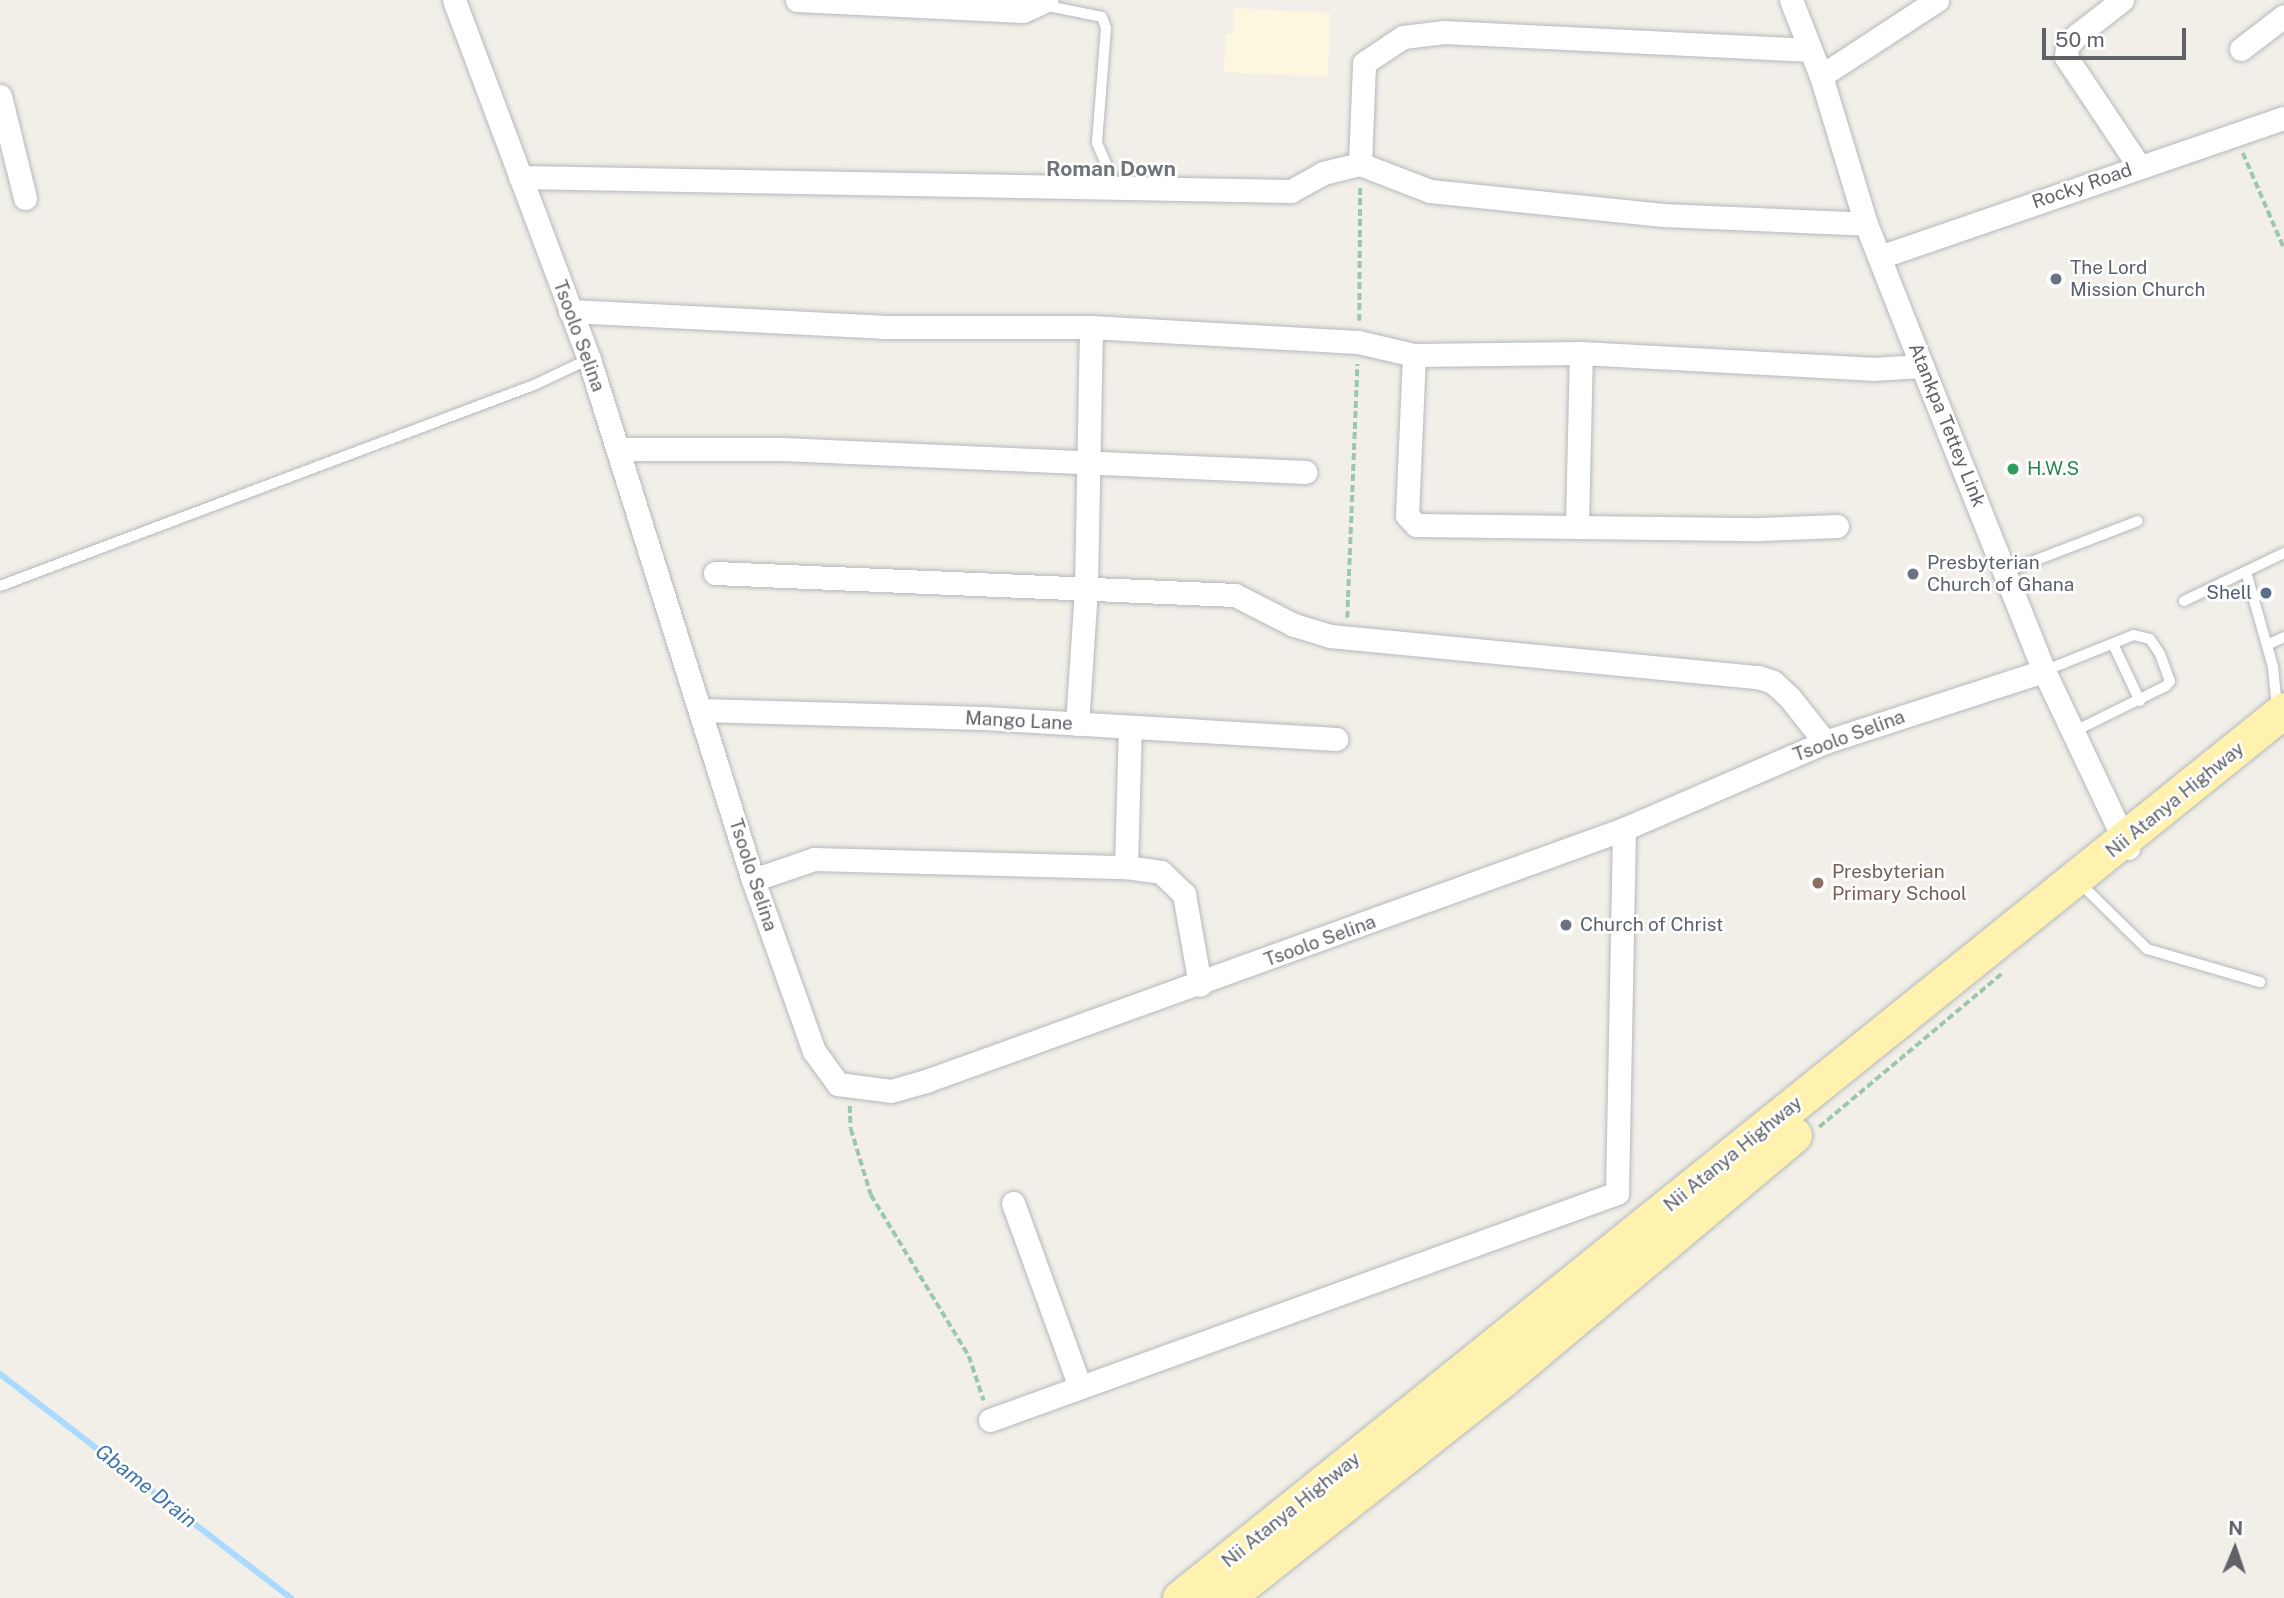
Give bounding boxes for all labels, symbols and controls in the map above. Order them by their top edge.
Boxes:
scale bar [2046,14,2190,58]
text: 50 m [2055,27,2105,52]
district label: Roman Down [1046,156,1176,182]
street label: Rocky Road [2029,158,2135,214]
place label: The Lord Mission Church [2070,257,2205,301]
marker: The Lord Mission Church [2048,271,2064,287]
street label: Tsoolo Selina [548,277,610,395]
street label: Atankpa Tettey Link [1904,340,1990,510]
place label: H.W.S [2027,458,2079,480]
marker: H.W.S [2005,461,2021,477]
place label: Presbyterian Church of Ghana [1927,552,2075,596]
marker: Presbyterian Church of Ghana [1905,566,1921,582]
place label: Shell [2206,582,2252,604]
marker: Shell [2258,585,2274,601]
street label: Tsoolo Selina [1790,705,1908,767]
street label: Mango Lane [964,707,1074,735]
street label: Nii Atanya Highway [2101,737,2249,863]
street label: Tsoolo Selina [724,816,782,934]
place label: Presbyterian Primary School [1832,861,1967,905]
marker: Presbyterian Primary School [1810,875,1826,891]
street label: Tsoolo Selina [1261,910,1379,972]
place label: Church of Christ [1580,914,1724,936]
marker: Church of Christ [1558,917,1574,933]
street label: Nii Atanya Highway [1659,1091,1807,1217]
water label: Gbame Drain [90,1439,202,1533]
street label: Nii Atanya Highway [1217,1447,1365,1573]
north arrow [2200,1514,2270,1584]
text: N [2228,1517,2244,1539]

